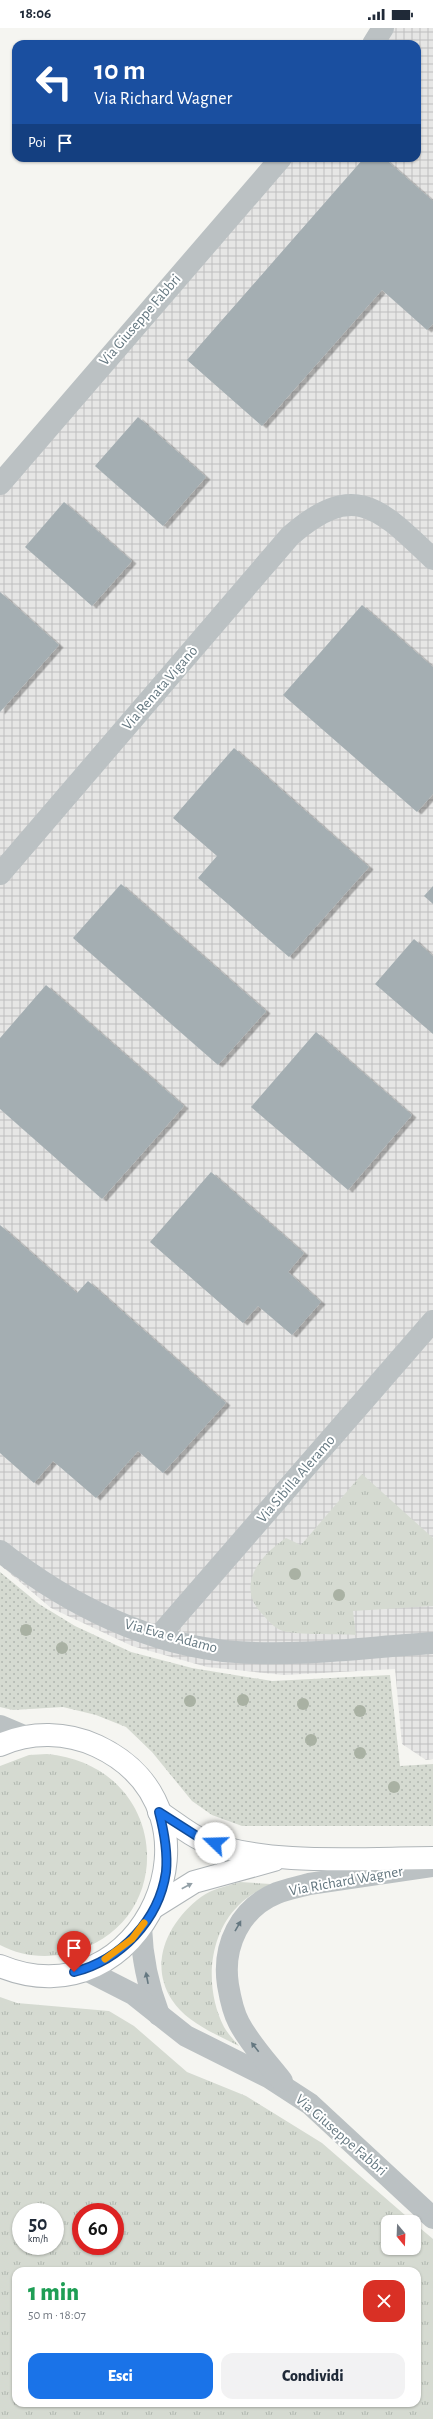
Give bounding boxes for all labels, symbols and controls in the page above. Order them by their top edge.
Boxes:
text: 18:06 [20,6,51,21]
icon: left [28,56,80,108]
text: 10 m [94,57,146,85]
text: Via Richard Wagner [94,90,232,108]
icon: arrive [54,132,76,154]
text: Poi [28,135,46,150]
street label: Via Giuseppe Fabbri [96,271,184,369]
street label: Via Renata Viganò [120,643,200,733]
street label: Via Sibilla Aleramo [254,1432,338,1526]
street label: Via Eva e Adamo [123,1616,219,1656]
position arrow [194,1822,236,1864]
street label: Via Richard Wagner [288,1864,404,1898]
one-way arrow [181,1883,192,1890]
one-way arrow [235,1920,242,1932]
pin [57,1931,91,1972]
icon: arrive [63,1937,85,1959]
one-way arrow [144,1972,150,1984]
one-way arrow [251,2041,259,2052]
street label: Via Giuseppe Fabbri [292,2091,390,2179]
speed limit sign: 60 [72,2203,124,2255]
text: 50 [28,2214,48,2234]
north arrow [381,2215,421,2255]
map controls [381,2215,421,2255]
text: km/h [28,2234,48,2244]
button: close [363,2280,405,2322]
text: 1 min [28,2281,79,2305]
text: 50 m · 18:07 [28,2309,86,2322]
button: Esci [28,2353,213,2399]
button: Condividi [221,2353,405,2399]

